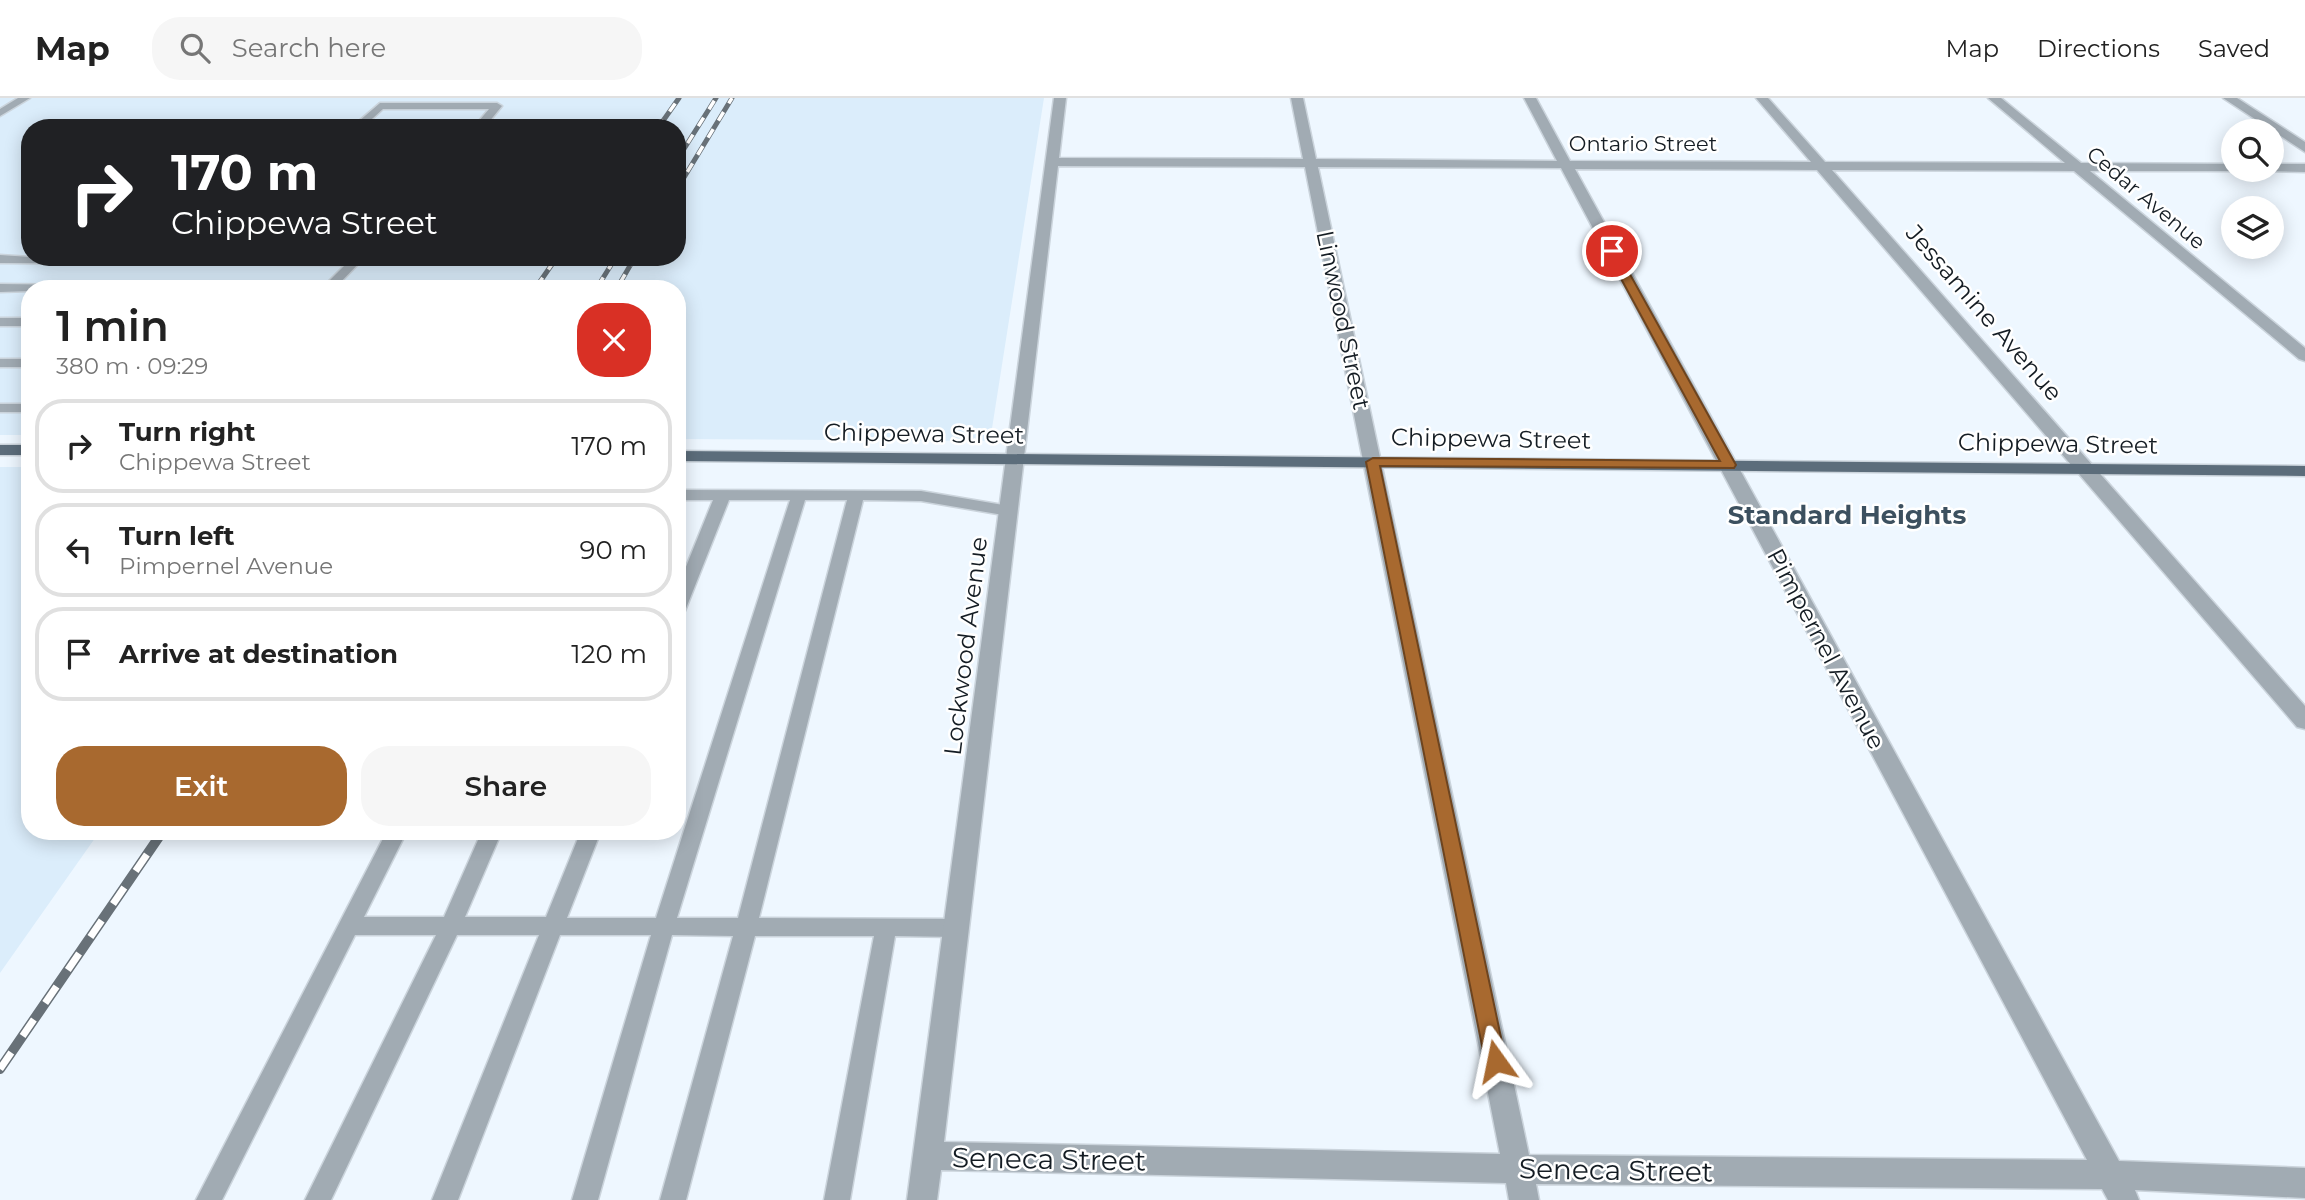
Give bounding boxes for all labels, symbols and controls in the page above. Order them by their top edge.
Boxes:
search box [152,17,642,80]
text: Map [35,28,110,68]
icon: search [176,29,214,67]
text: Search here [232,32,386,64]
text: Map [1946,34,1999,63]
text: Directions [2037,34,2160,63]
text: Saved [2198,34,2270,63]
map controls [2221,119,2284,259]
button: search [2221,119,2284,182]
street label: Ontario Street [1569,131,1717,156]
street label: Cedar Avenue [2082,141,2211,254]
text: 170 m [171,143,318,202]
icon: right [56,147,147,238]
button: layers [2221,196,2284,259]
text: Chippewa Street [171,203,438,242]
street label: Jessamine Avenue [1899,218,2069,407]
pin [1582,221,1642,281]
street label: Linwood Street [1310,228,1377,412]
icon: arrive [1593,232,1631,270]
text: 1 min [56,300,169,352]
button: close [577,303,651,377]
text: 380 m · 09:29 [56,352,208,380]
text: Turn right [119,416,255,448]
street label: Chippewa Street [824,417,1025,450]
street label: Chippewa Street [1391,422,1592,455]
icon: right [60,427,98,465]
street label: Chippewa Street [1958,427,2159,460]
text: 170 m [571,430,647,462]
text: Chippewa Street [119,448,311,476]
district label: Standard Heights [1728,499,1966,531]
text: Turn left [119,520,235,552]
icon: left [60,531,98,569]
text: 90 m [580,534,647,566]
street label: Lockwood Avenue [938,535,993,757]
street label: Pimpernel Avenue [1761,543,1892,754]
text: Pimpernel Avenue [119,552,333,580]
icon: arrive [60,635,98,673]
text: Arrive at destination [119,638,398,670]
text: 120 m [571,638,647,670]
button: Exit [56,746,347,826]
button: Share [361,746,651,826]
position arrow [1459,1024,1533,1098]
street label: Seneca Street [952,1140,1146,1178]
street label: Seneca Street [1519,1151,1713,1189]

